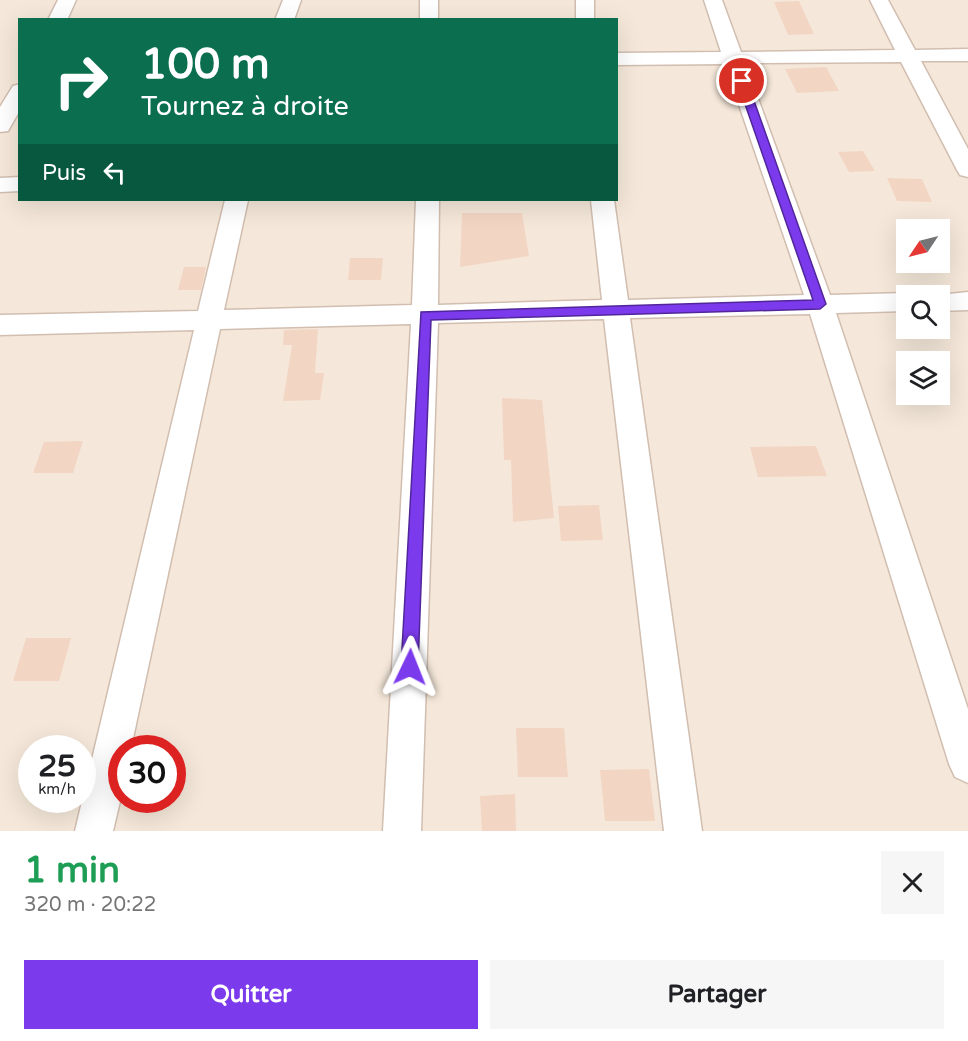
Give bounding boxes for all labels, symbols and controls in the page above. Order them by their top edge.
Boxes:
text: 100 m [141,39,270,90]
icon: right [42,42,120,120]
pin [716,55,767,106]
icon: arrive [725,64,758,97]
text: Tournez à droite [141,90,349,123]
icon: left [98,156,131,189]
text: Puis [42,160,86,186]
north arrow [896,219,950,273]
map controls [896,219,950,405]
button: search [896,285,950,339]
button: layers [896,351,950,405]
position arrow [378,635,442,699]
speed limit sign: 30 [108,735,186,813]
text: 25 [38,748,76,785]
text: km/h [38,780,76,798]
text: 1 min [24,849,120,892]
button: close [881,851,944,914]
text: 320 m · 20:22 [24,893,156,917]
button: Quitter [24,960,478,1029]
button: Partager [490,960,944,1029]

